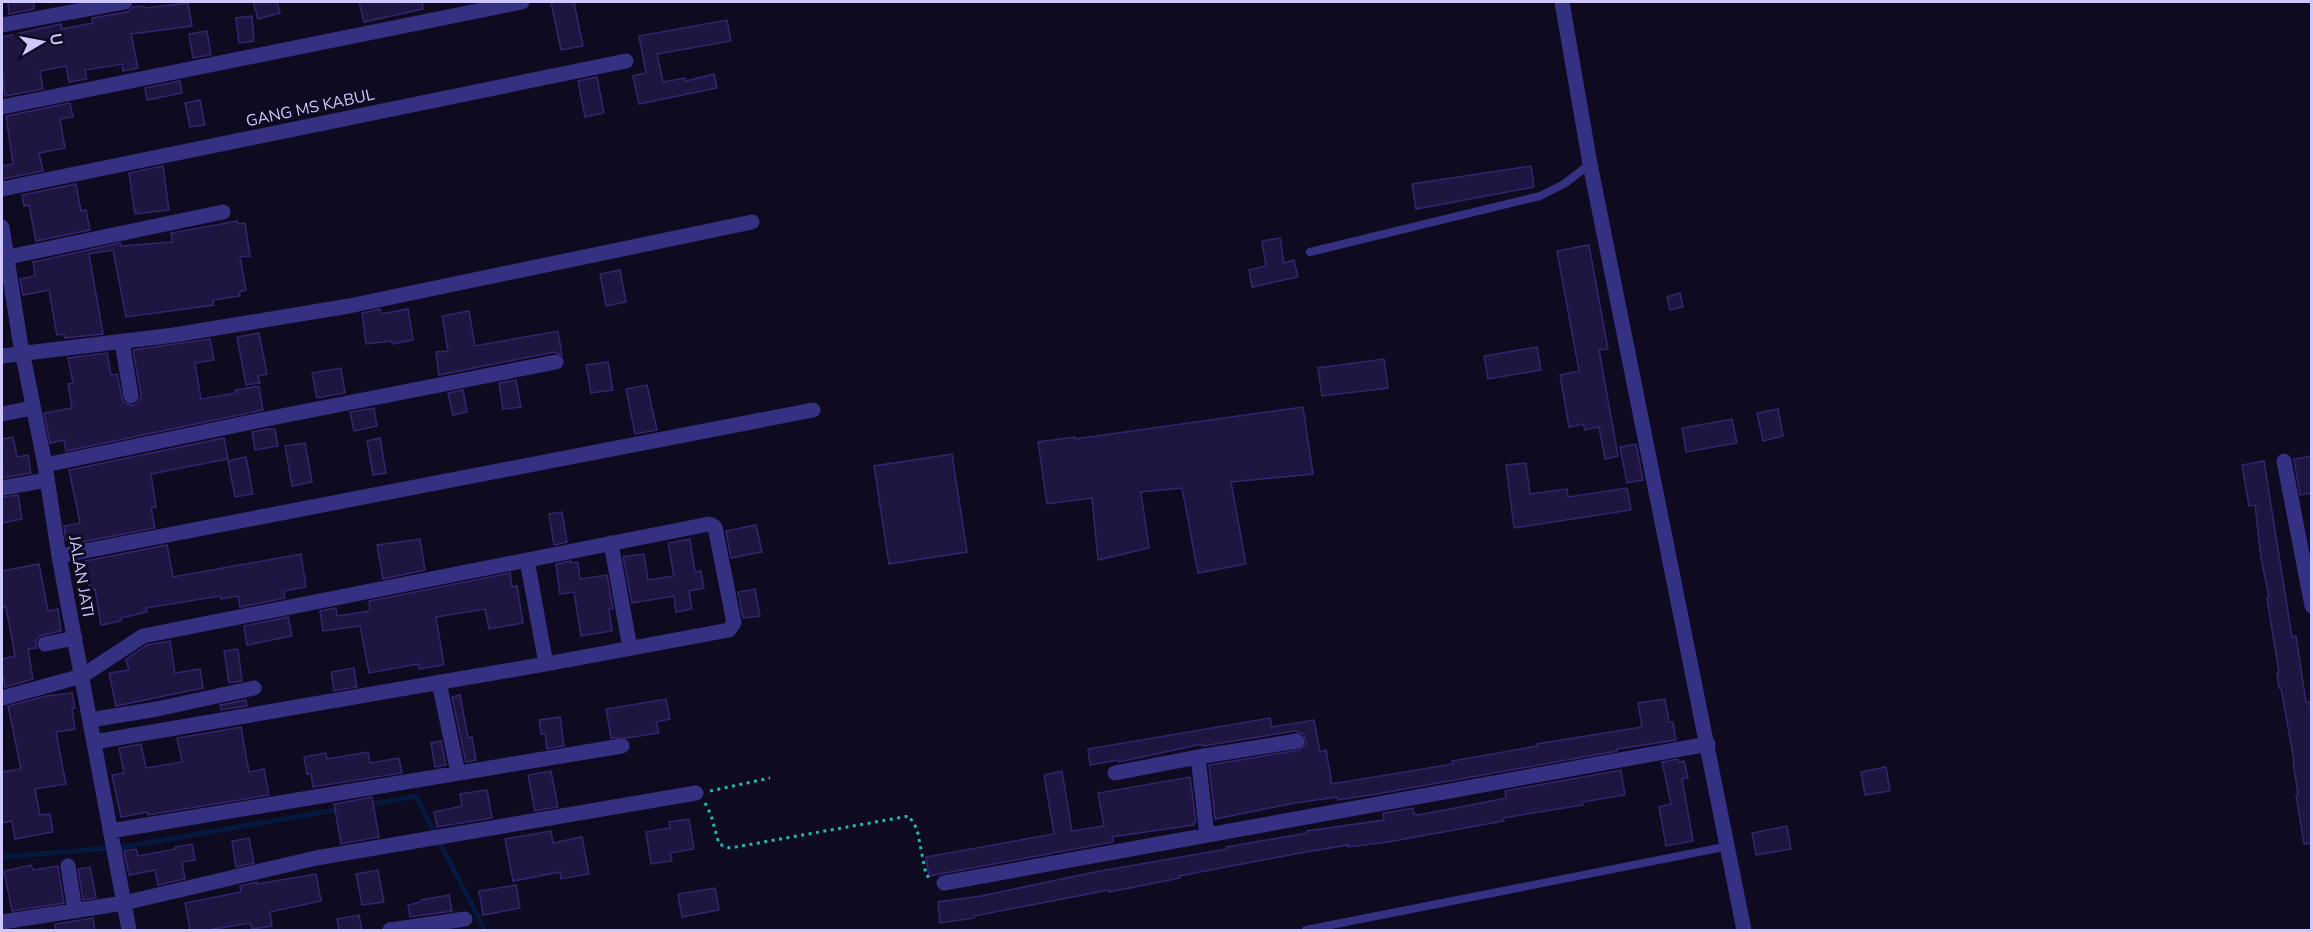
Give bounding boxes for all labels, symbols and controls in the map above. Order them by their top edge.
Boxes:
north arrow [12,12,72,72]
text: U [44,32,68,47]
street label: GANG MS KABUL [244,84,377,132]
street label: JALAN JATI [63,533,99,619]

